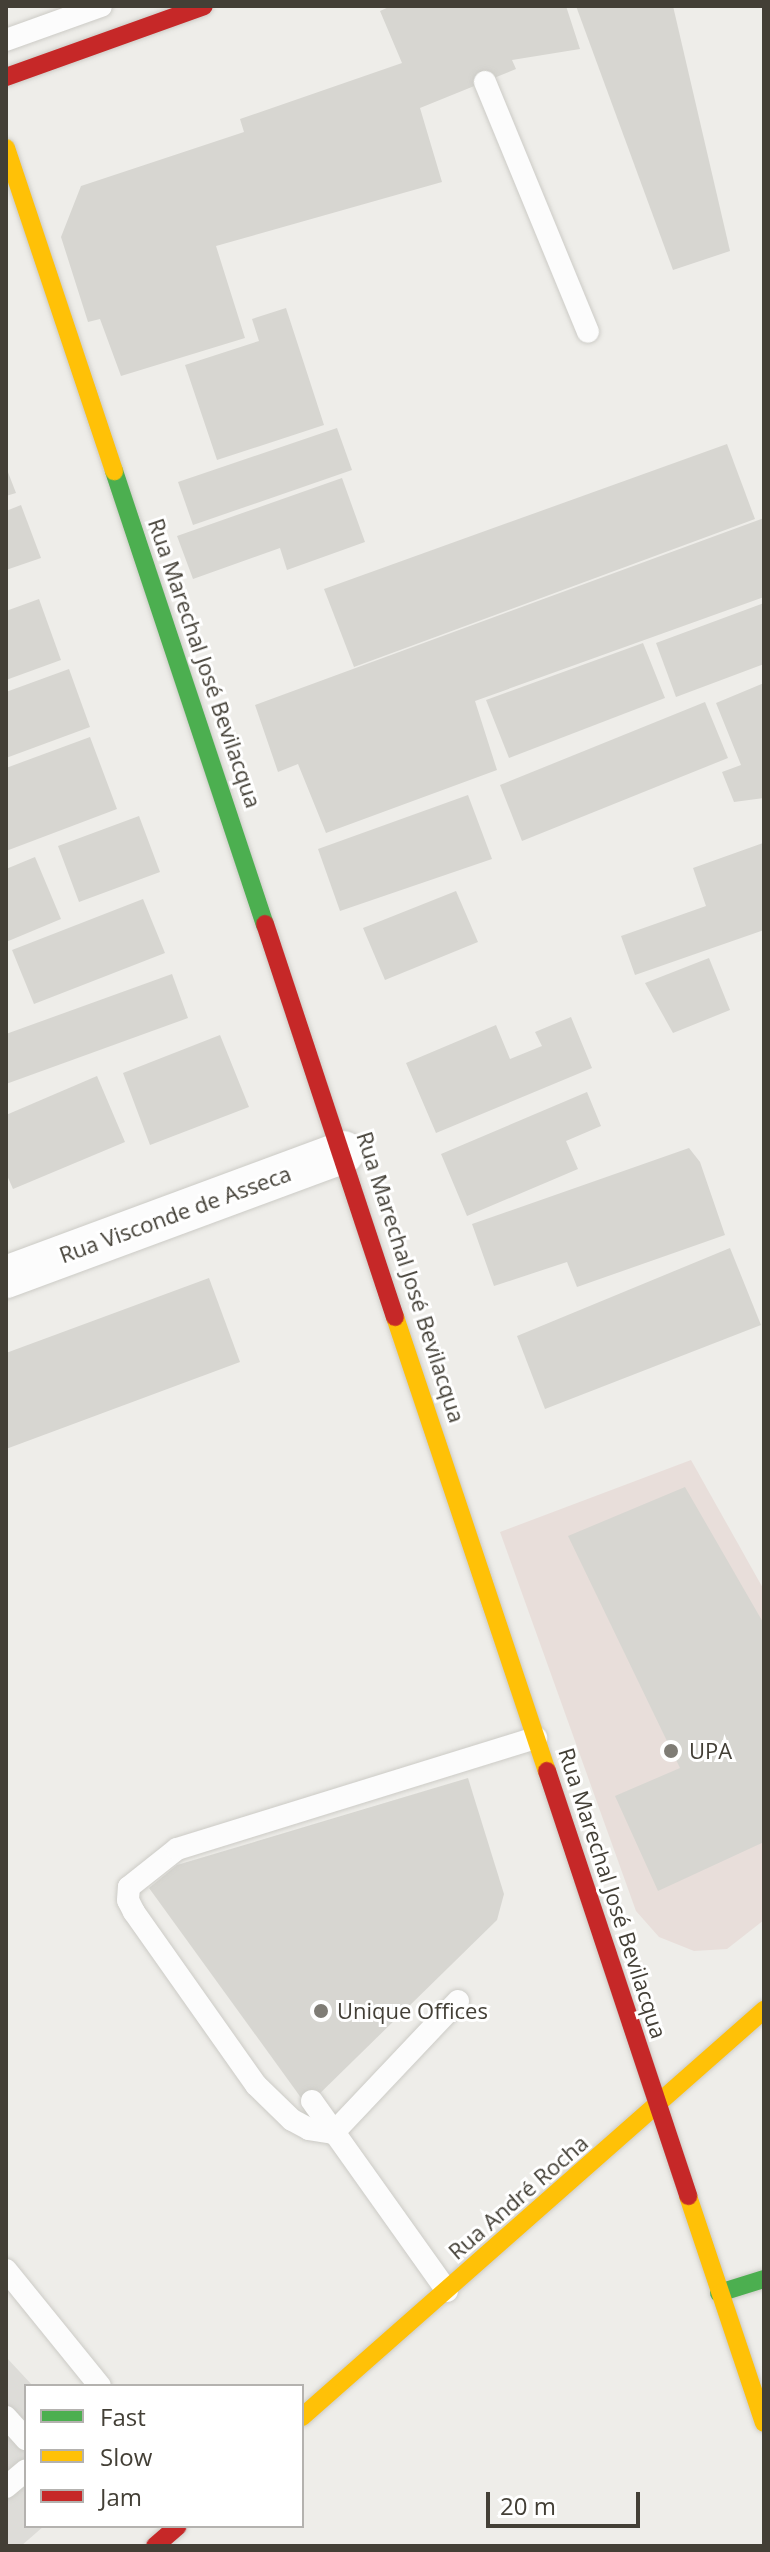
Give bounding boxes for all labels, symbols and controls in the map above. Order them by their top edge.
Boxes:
street label: Rua Marechal José Bevilacqua [143,515,267,811]
street label: Rua Marechal José Bevilacqua [351,1128,471,1426]
street label: Rua Visconde de Asseca [56,1160,294,1268]
place label: UPA [689,1738,732,1764]
marker: UPA [660,1740,682,1762]
street label: Rua Marechal José Bevilacqua [553,1744,673,2042]
place label: Unique Offices [337,1998,488,2024]
marker: Unique Offices [312,2002,330,2020]
street label: Rua André Rocha [443,2129,593,2265]
legend [24,2384,304,2528]
text: Fast [100,2400,146,2433]
text: Slow [100,2440,152,2473]
scale bar [490,2476,644,2526]
text: Jam [100,2480,142,2513]
text: 20 m [500,2489,556,2522]

